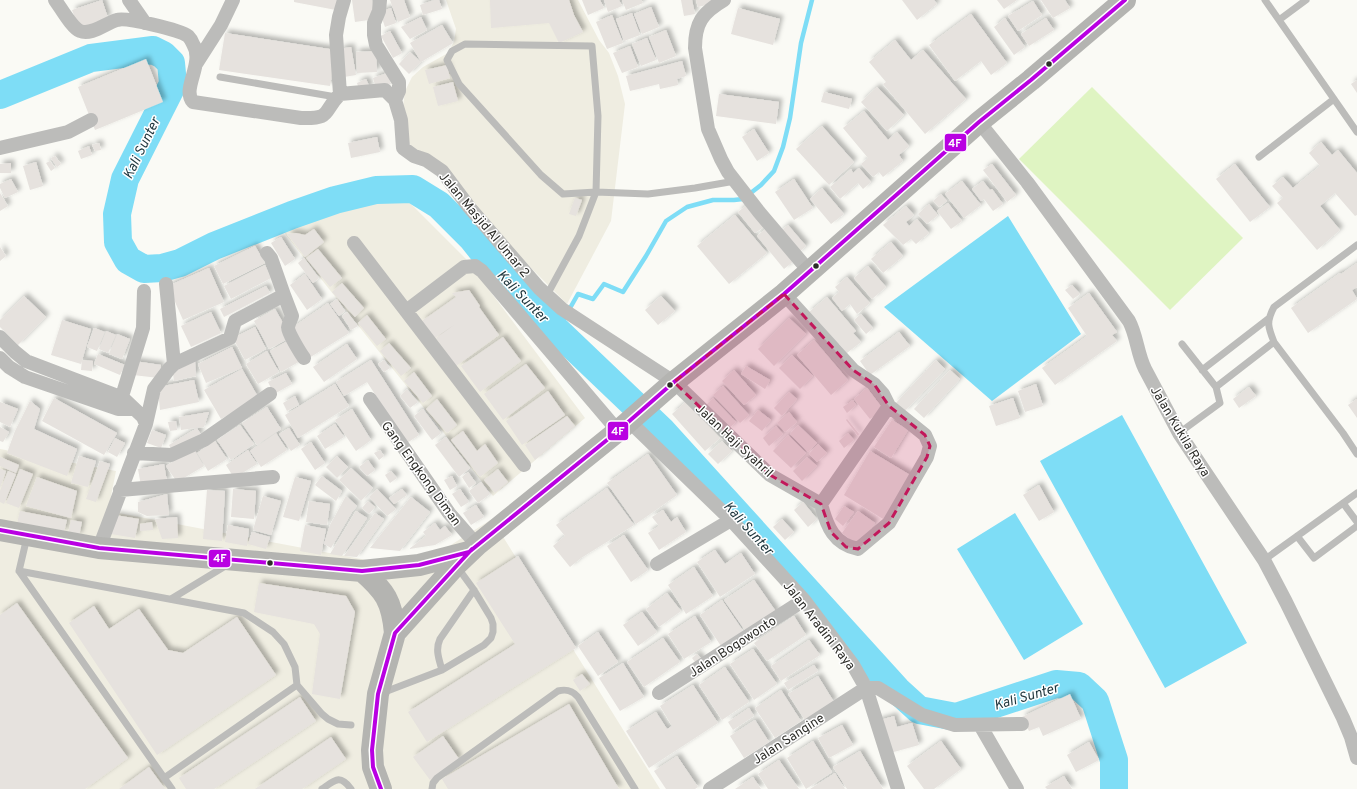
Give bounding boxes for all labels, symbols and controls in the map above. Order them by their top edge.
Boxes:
unlabelled marker [1044,59,1054,69]
water label: Kali Sunter [120,114,165,182]
line badge: 4F [944,133,967,152]
text: 4F [948,137,962,151]
street label: Jalan Masjid Al Umar 2 [435,169,532,281]
unlabelled marker [811,261,821,271]
water label: Kali Sunter [493,267,552,328]
unlabelled marker [665,380,675,390]
street label: Jalan Kukila Raya [1146,384,1213,480]
street label: Jalan Haji Syahril [691,401,776,482]
street label: Gang Engkong Diman [377,419,464,530]
line badge: 4F [607,421,629,441]
text: 4F [611,425,625,439]
water label: Kali Sunter [719,499,778,561]
line badge: 4F [208,549,231,568]
text: 4F [213,552,227,566]
unlabelled marker [265,558,275,568]
street label: Jalan Aradini Raya [779,579,858,674]
street label: Jalan Bogowonto [686,614,780,682]
water label: Kali Sunter [992,680,1062,715]
street label: Jalan Sangine [750,711,828,769]

